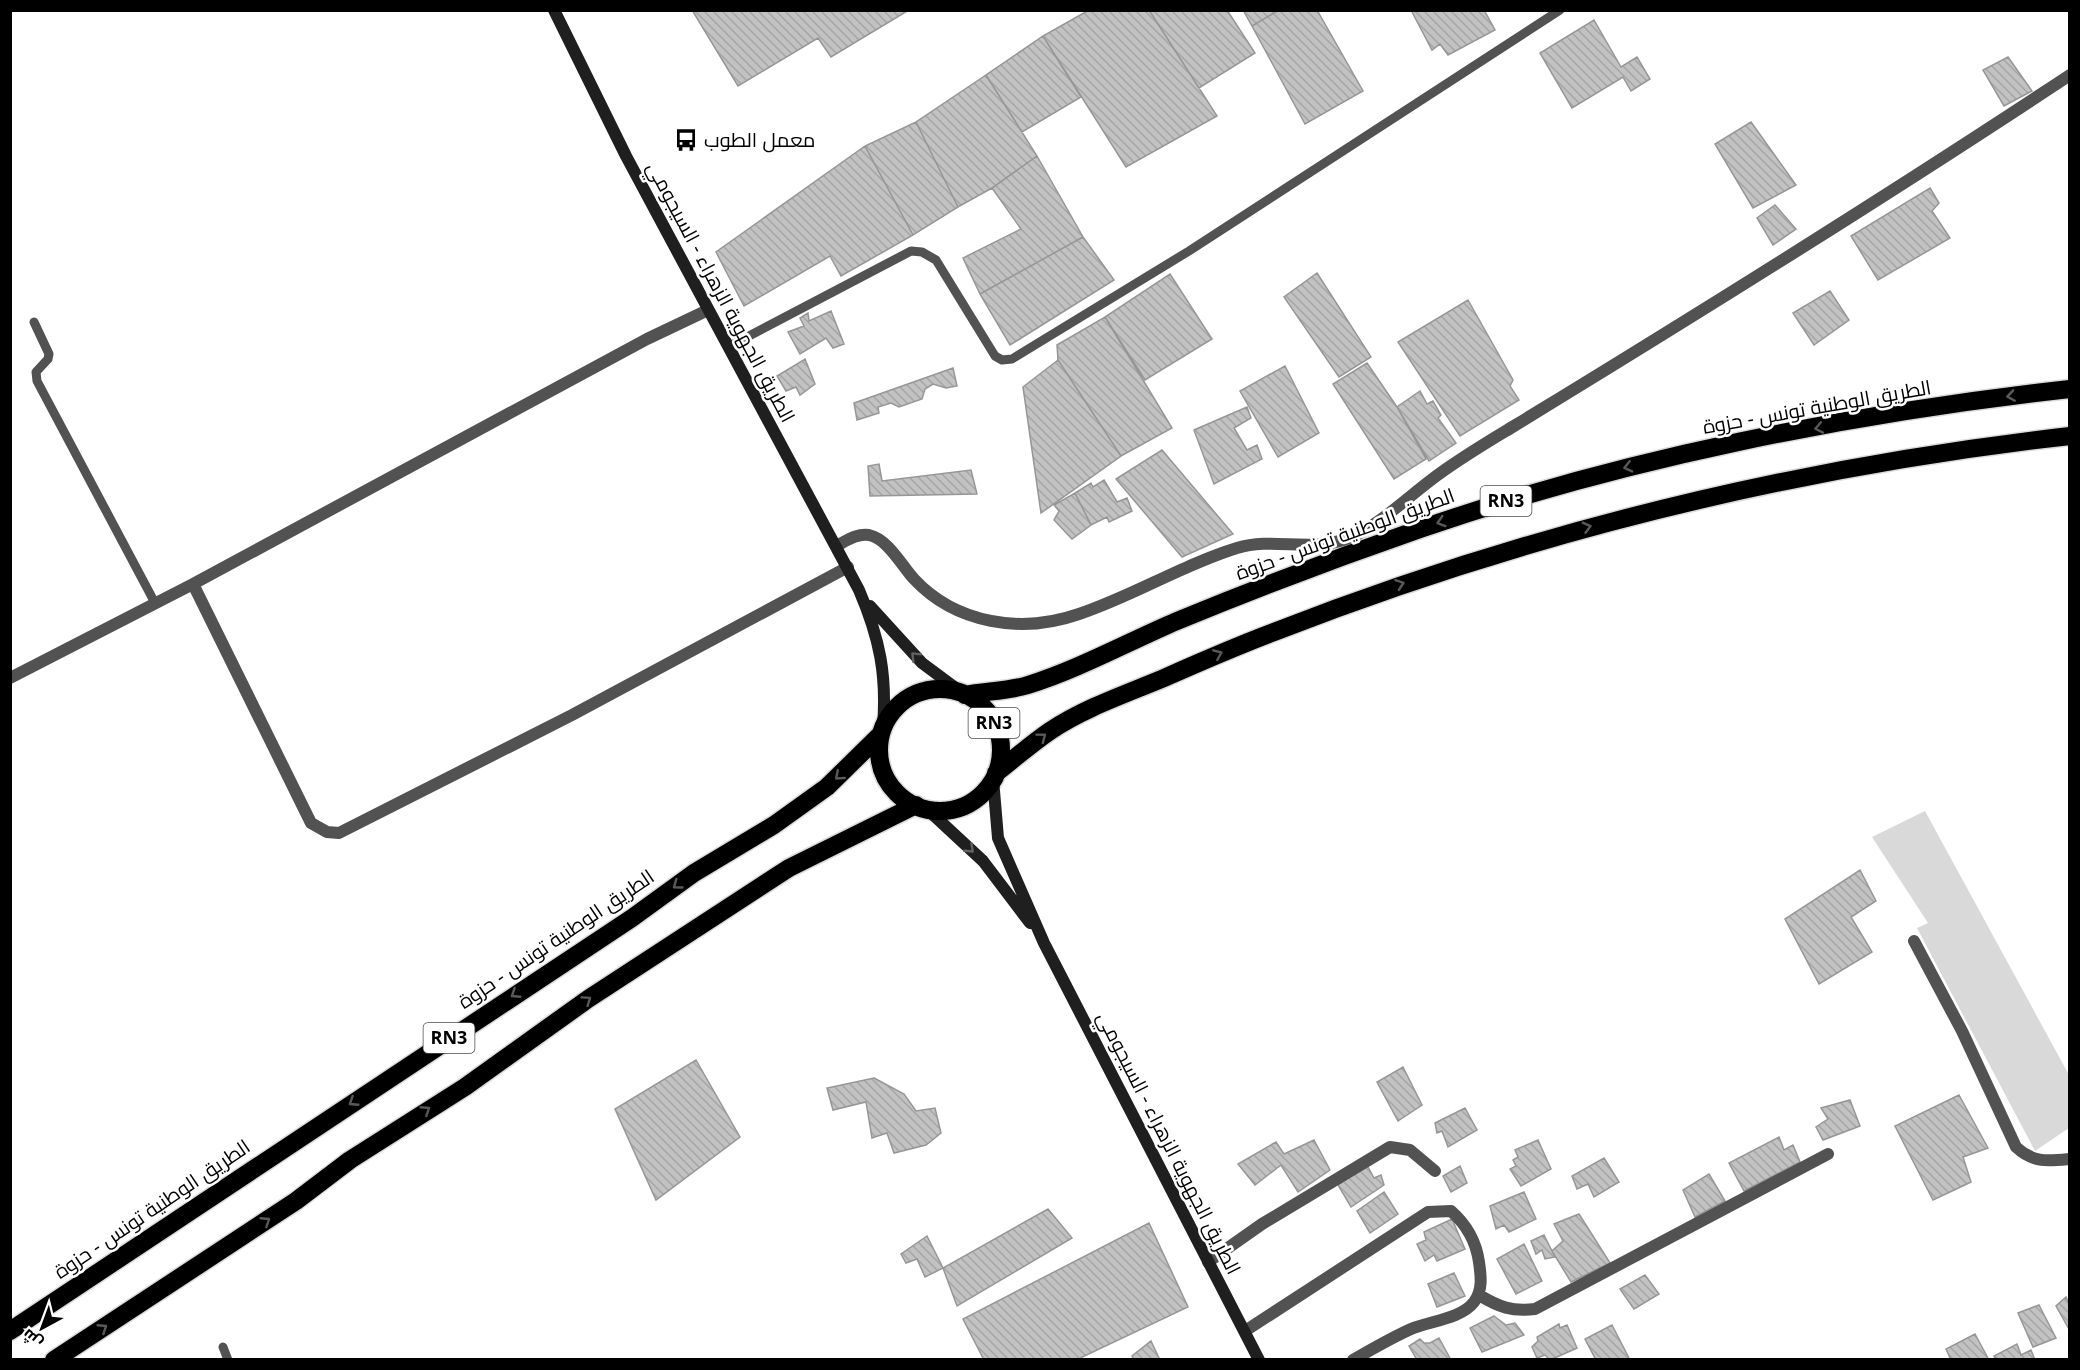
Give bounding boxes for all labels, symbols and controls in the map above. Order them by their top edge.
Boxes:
place label: معمل الطوب [704,126,815,153]
bus stop icon: معمل الطوب [673,127,699,153]
street label: الطريق الجهوية الزهراء - السيجومي [638,157,802,428]
street label: الطريق الوطنية تونس - حزوة [1701,373,1933,440]
one-way arrow [2007,389,2017,402]
one-way arrow [1814,421,1824,434]
one-way arrow [1623,460,1633,473]
street label: الطريق الوطنية تونس - حزوة [1231,481,1458,586]
road number: RN3 [1480,486,1532,516]
one-way arrow [1436,515,1447,527]
one-way arrow [1581,522,1591,535]
one-way arrow [1394,579,1405,592]
one-way arrow [1212,649,1223,661]
one-way arrow [911,652,922,662]
road number: RN3 [968,708,1020,738]
one-way arrow [1036,733,1047,744]
one-way arrow [835,769,846,780]
one-way arrow [963,841,974,852]
street label: الطريق الوطنية تونس - حزوة [452,863,659,1014]
one-way arrow [673,878,684,889]
one-way arrow [511,986,522,997]
one-way arrow [580,996,591,1007]
street label: الطريق الجهوية الزهراء - السيجومي [1089,1007,1248,1280]
road number: RN3 [424,1023,474,1053]
one-way arrow [349,1094,359,1106]
one-way arrow [420,1107,431,1118]
street label: الطريق الوطنية تونس - حزوة [48,1133,255,1284]
one-way arrow [259,1217,270,1228]
north arrow [12,1298,72,1358]
text: ش [17,1324,47,1354]
one-way arrow [96,1324,107,1335]

